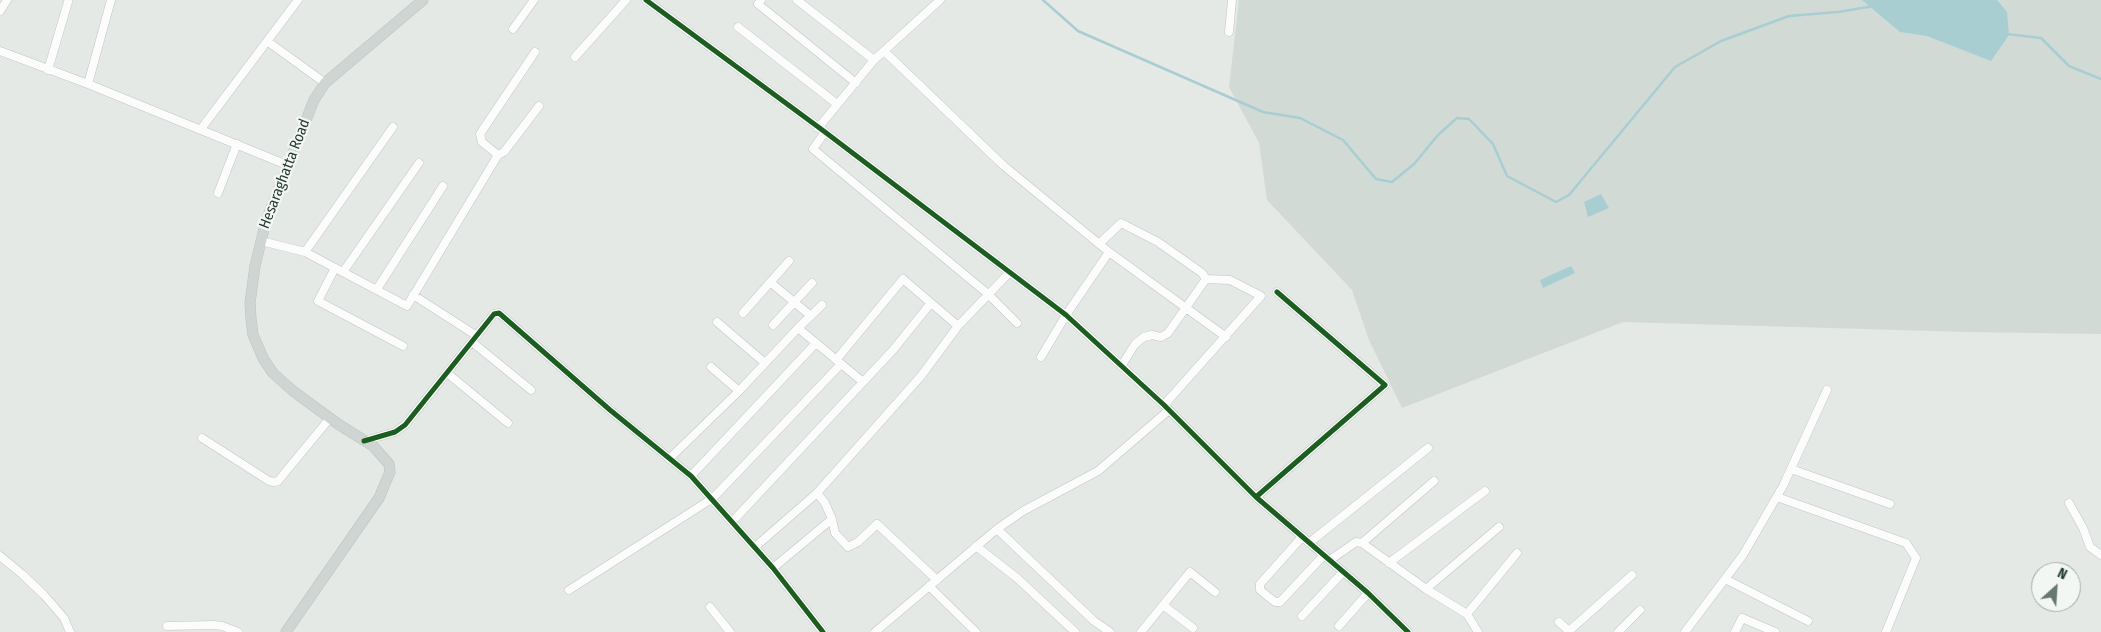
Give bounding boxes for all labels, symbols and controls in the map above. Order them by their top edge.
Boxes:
street label: Hesaraghatta Road [256,117,314,231]
north arrow [2031,562,2081,612]
text: N [2055,564,2070,583]

